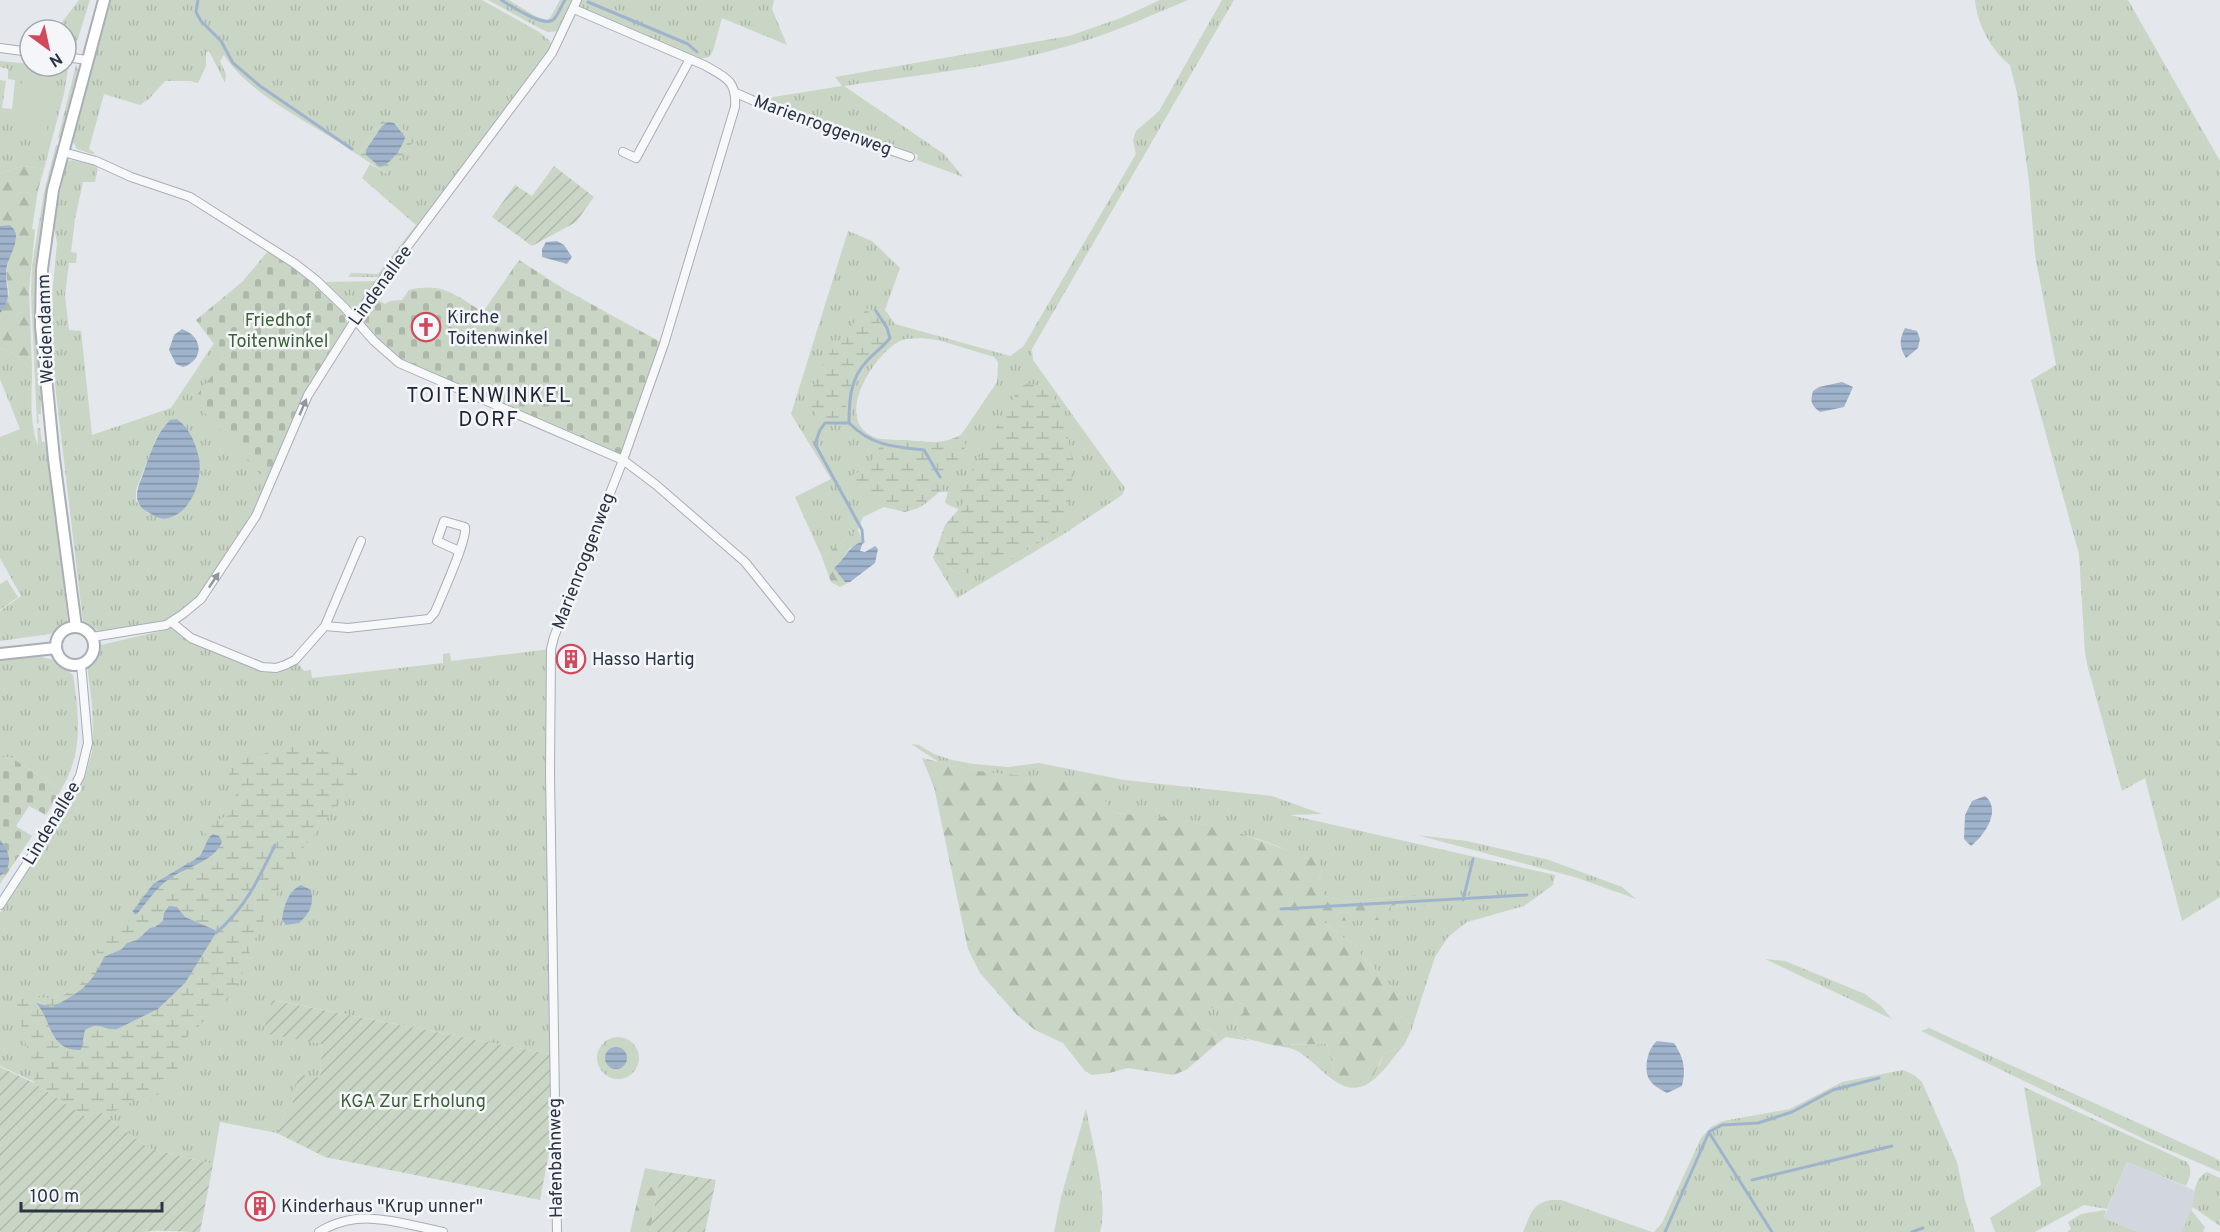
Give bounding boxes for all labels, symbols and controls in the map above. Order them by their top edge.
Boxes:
north arrow [18,18,78,78]
text: N [45,47,65,70]
street label: Marienroggenweg [750,91,895,162]
street label: Lindenallee [344,241,418,331]
street label: Weidendamm [33,274,60,384]
place label: Kirche Toitenwinkel [447,307,548,351]
park label: Friedhof Toitenwinkel [228,310,328,354]
church icon: Kirche Toitenwinkel [410,311,442,343]
district label: TOITENWINKEL DORF [406,383,572,434]
one-way arrow [298,398,308,416]
street label: Marienroggenweg [548,490,621,633]
one-way arrow [208,572,219,588]
building icon: Hasso Hartig [555,643,587,675]
place label: Hasso Hartig [592,649,695,672]
street label: Lindenallee [18,778,86,870]
park label: KGA Zur Erholung [340,1091,486,1114]
street label: Hafenbahnweg [544,1098,569,1218]
scale bar [21,1175,162,1213]
text: 100 m [30,1186,79,1209]
building icon: Kinderhaus "Krup unner" [244,1190,276,1222]
place label: Kinderhaus "Krup unner" [281,1196,483,1219]

